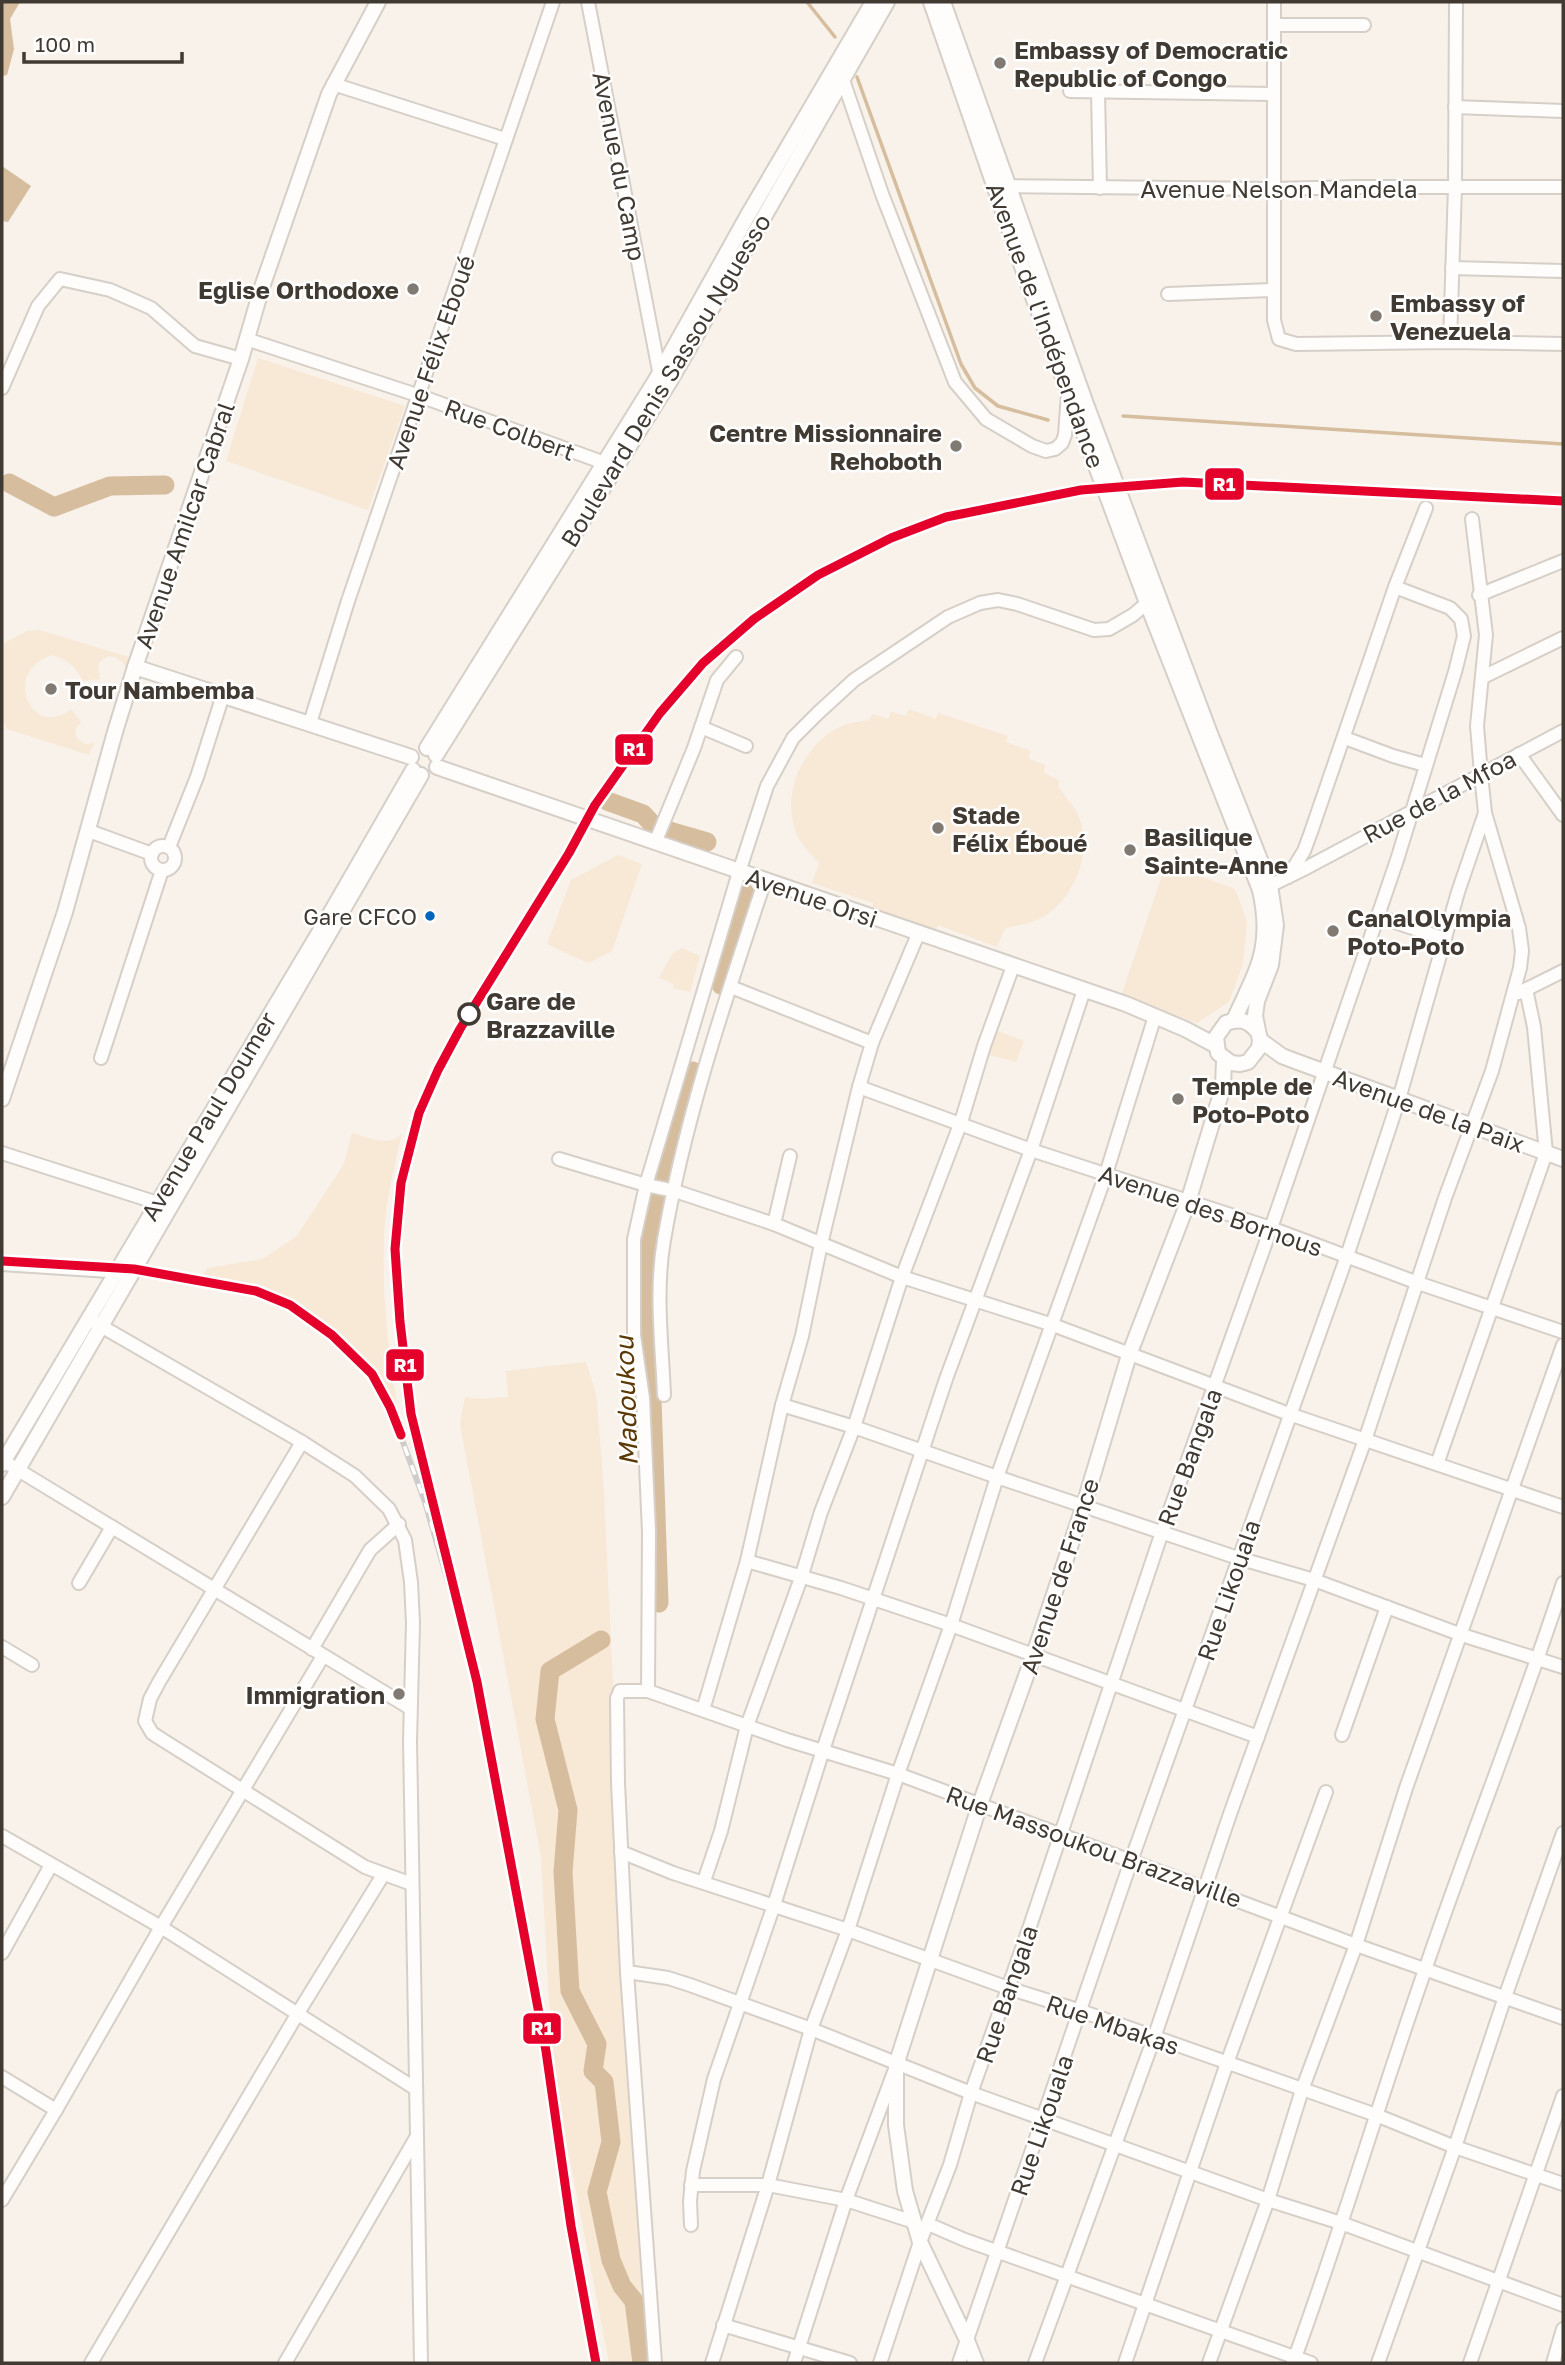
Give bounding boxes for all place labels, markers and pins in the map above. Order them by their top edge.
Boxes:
place label: Embassy of Democratic Republic of Congo [1014,35,1288,92]
marker: Embassy of Democratic Republic of Congo [992,55,1008,71]
place label: Eglise Orthodoxe [198,275,399,304]
marker: Eglise Orthodoxe [405,281,421,297]
place label: Embassy of Venezuela [1390,288,1525,345]
marker: Embassy of Venezuela [1368,308,1384,324]
place label: Centre Missionnaire Rehoboth [709,418,942,475]
marker: Centre Missionnaire Rehoboth [948,438,964,454]
place label: Tour Nambemba [65,675,255,704]
marker: Tour Nambemba [43,681,59,697]
place label: Stade Félix Éboué [952,800,1087,857]
marker: Stade Félix Éboué [930,820,946,836]
place label: Basilique Sainte-Anne [1144,822,1288,879]
marker: Basilique Sainte-Anne [1122,842,1138,858]
place label: Gare CFCO [303,903,417,930]
place label: CanalOlympia Poto-Poto [1347,903,1511,960]
marker: Gare CFCO [423,909,437,923]
marker: CanalOlympia Poto-Poto [1325,923,1341,939]
place label: Gare de Brazzaville [486,986,615,1043]
marker: Gare de Brazzaville [458,1003,480,1025]
place label: Temple de Poto-Poto [1192,1071,1313,1128]
marker: Temple de Poto-Poto [1170,1091,1186,1107]
place label: Immigration [245,1680,385,1709]
marker: Immigration [391,1686,407,1702]

